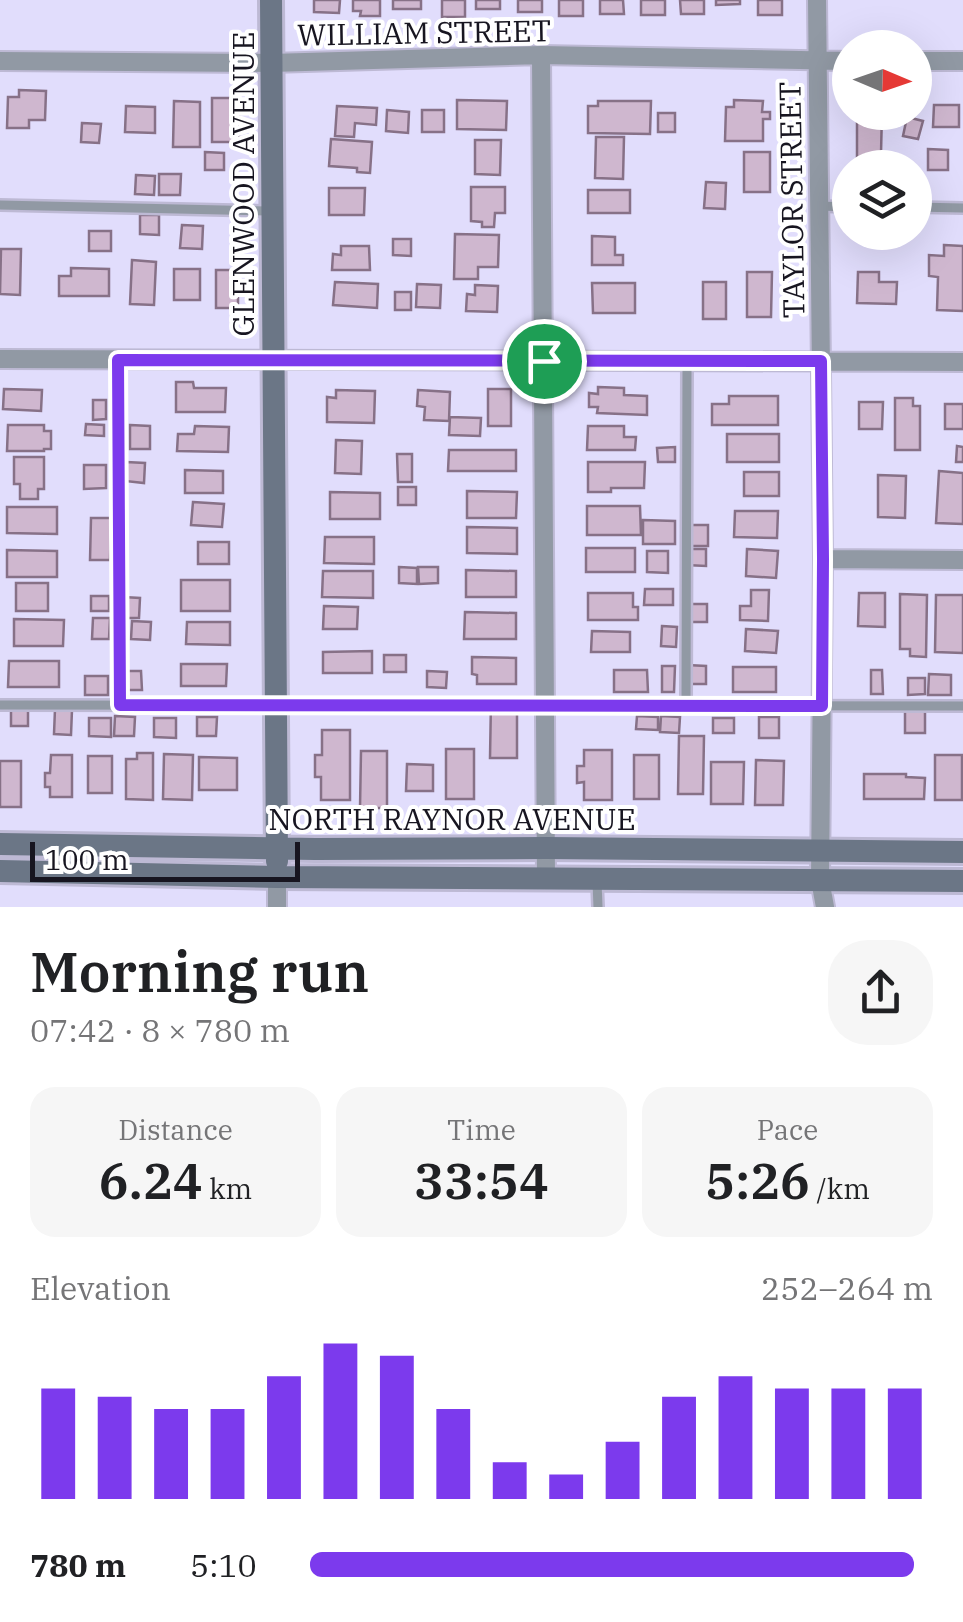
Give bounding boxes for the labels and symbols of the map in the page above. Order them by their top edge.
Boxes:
street label: WILLIAM STREET [297,10,551,54]
north arrow [832,30,932,130]
street label: GLENWOOD AVENUE [223,32,262,336]
street label: TAYLOR STREET [769,81,813,319]
pin [502,319,587,404]
street label: NORTH RAYNOR AVENUE [268,799,636,838]
scale bar [30,837,300,881]

